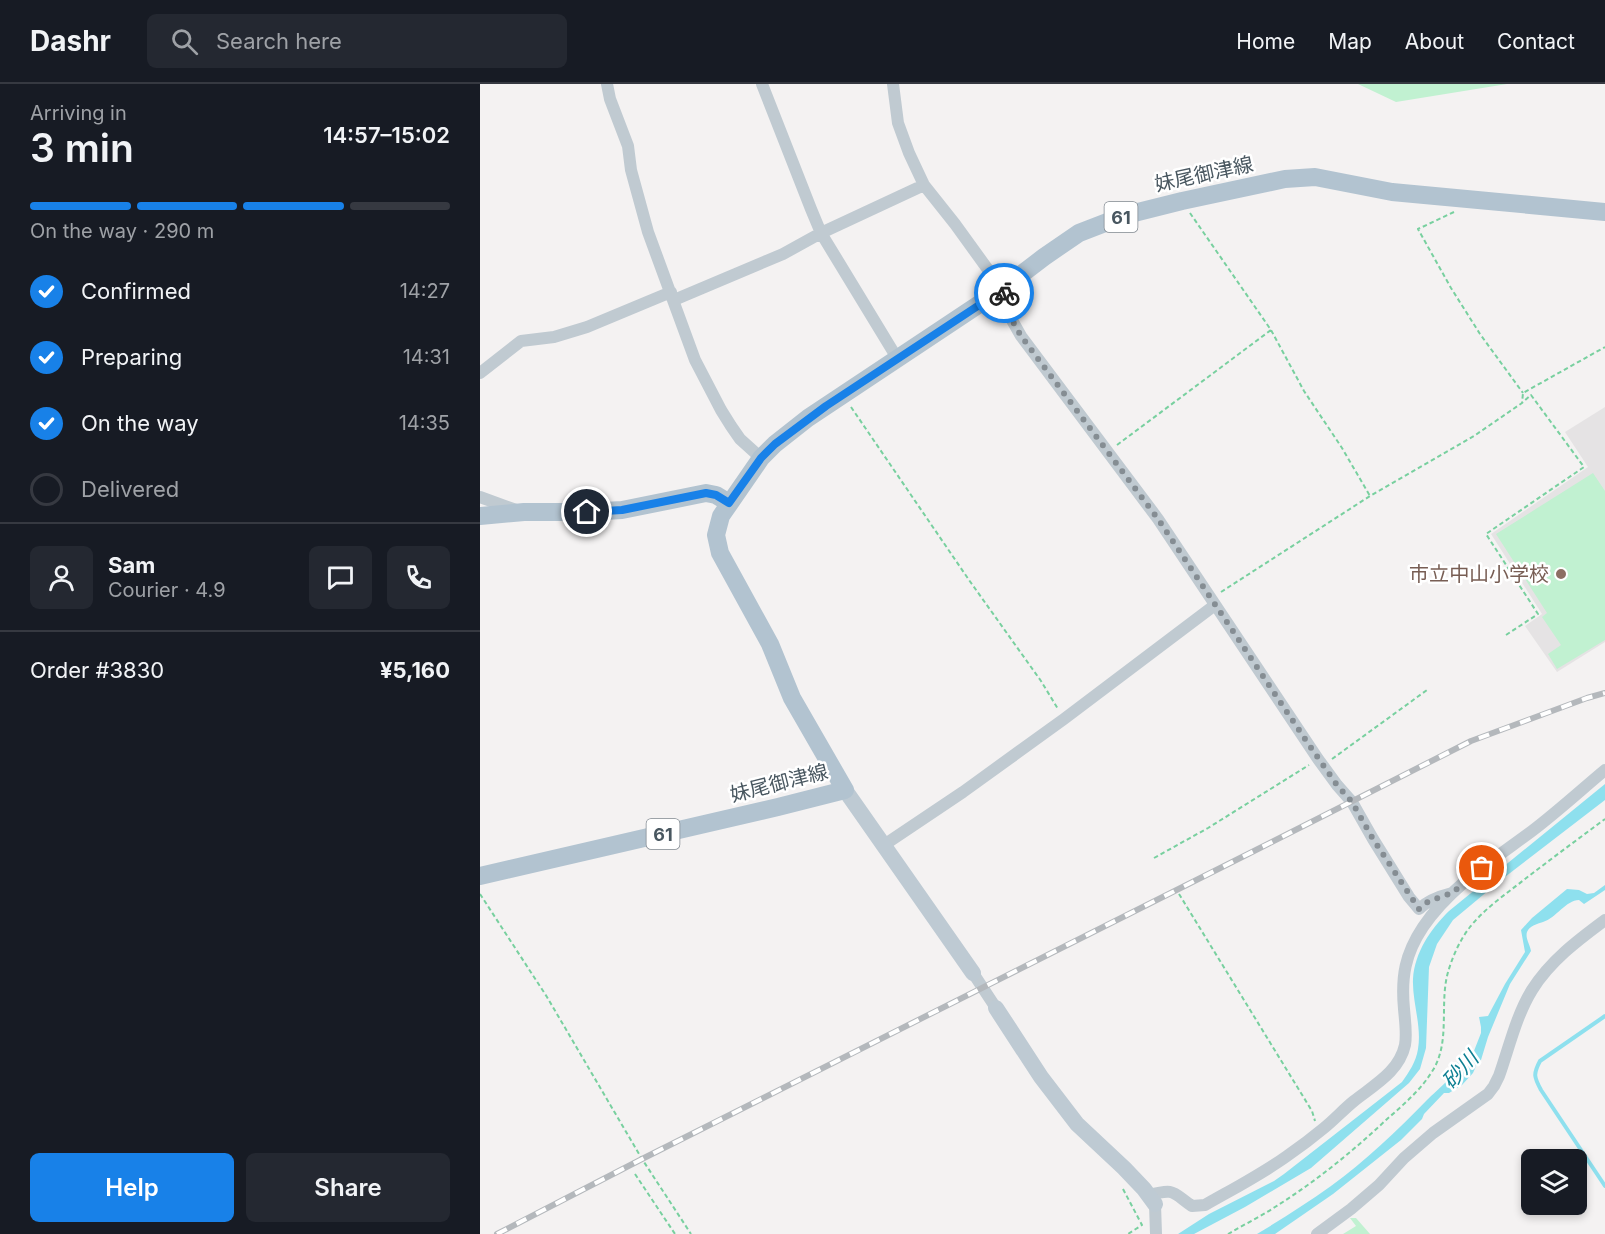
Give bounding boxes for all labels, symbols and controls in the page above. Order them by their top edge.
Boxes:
search box [147,14,567,68]
text: Dashr [30,24,111,58]
icon: search [168,25,201,58]
text: Search here [216,28,342,54]
text: Home [1236,29,1295,54]
text: Map [1328,29,1372,54]
text: About [1405,29,1464,54]
text: Contact [1497,29,1575,54]
text: Arriving in [30,101,127,125]
text: 14:57–15:02 [323,122,450,148]
text: 3 min [30,124,134,171]
street label: 妹尾御津線 [1153,152,1255,196]
road number: 61 [1104,202,1138,232]
text: On the way · 290 m [30,219,214,243]
courier [974,263,1034,323]
icon: check [30,275,63,308]
icon: bike [988,277,1021,310]
text: Confirmed [81,278,191,304]
text: 14:27 [400,279,450,303]
icon: check [30,341,63,374]
text: Preparing [81,344,182,370]
text: 14:31 [403,345,450,369]
icon: check [30,407,63,440]
text: On the way [81,410,199,436]
text: 14:35 [399,411,450,435]
text: Delivered [81,476,179,502]
pin [561,486,612,537]
icon: home [570,495,603,528]
button: person [30,546,93,609]
button: chat [309,546,372,609]
button: phone [387,546,450,609]
text: Sam [108,552,155,578]
place label: 市立中山小学校 [1409,562,1549,586]
marker: 市立中山小学校 [1554,567,1568,581]
text: Courier · 4.9 [108,578,226,602]
text: Order #3830 [30,657,164,683]
text: ¥5,160 [380,657,450,683]
street label: 妹尾御津線 [728,759,830,807]
road number: 61 [646,819,680,849]
pin [1456,842,1507,893]
icon: bag [1465,851,1498,884]
water label: 砂川 [1437,1045,1485,1094]
map controls [1521,1149,1587,1215]
button: layers [1521,1149,1587,1215]
button: Help [30,1153,234,1222]
button: Share [246,1153,450,1222]

